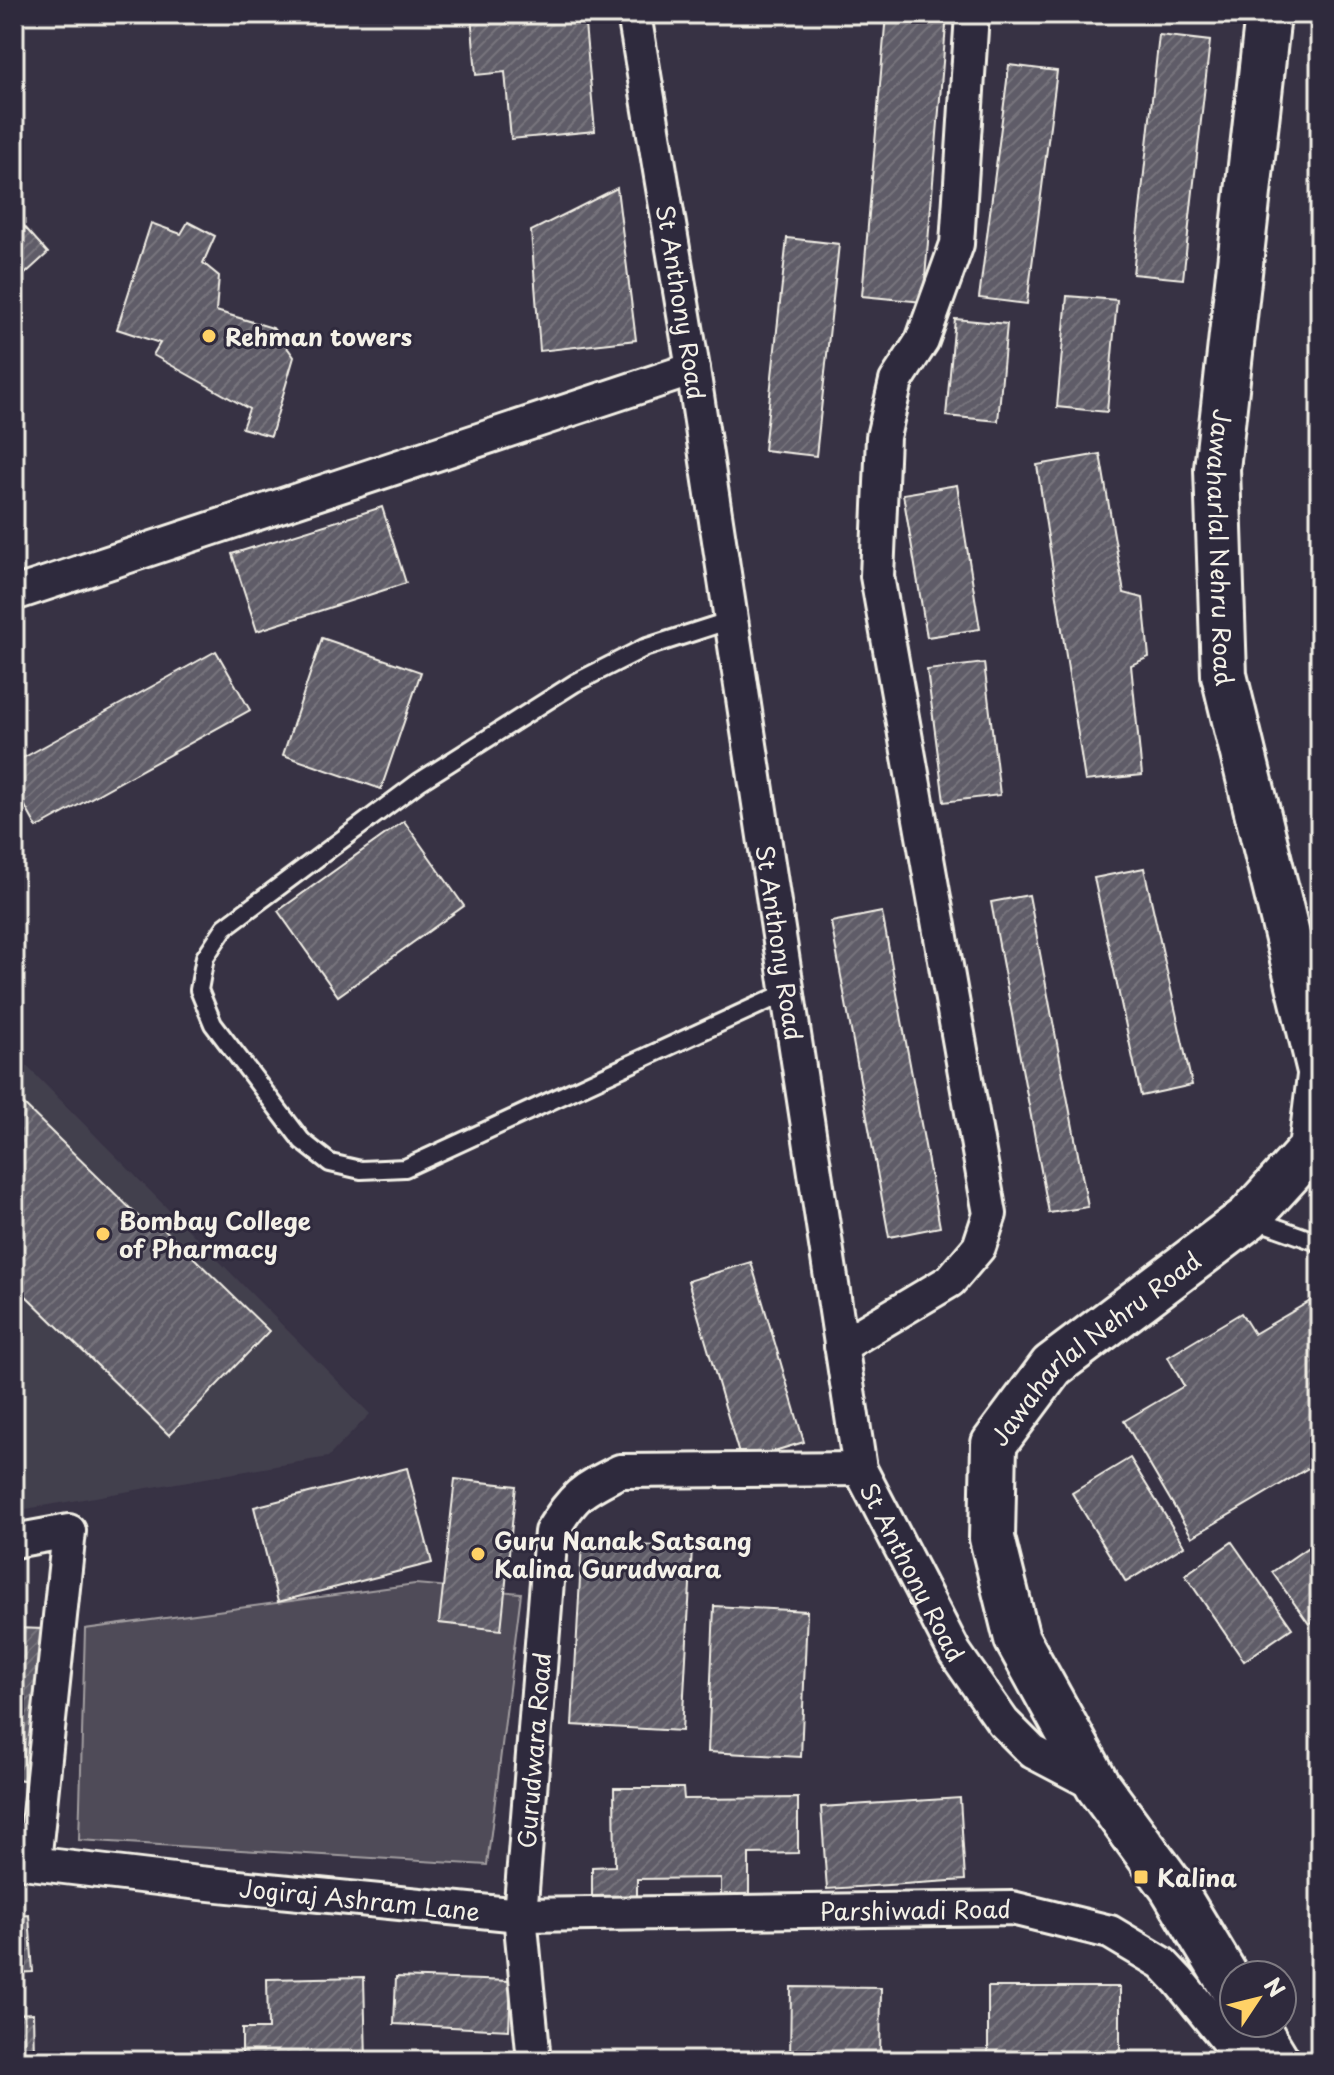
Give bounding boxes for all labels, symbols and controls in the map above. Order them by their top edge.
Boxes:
street label: St Anthony Road [648,202,715,402]
place label: Rehman towers [225,318,412,354]
marker: Rehman towers [200,327,218,345]
street label: Jawaharlal Nehru Road [1199,407,1244,689]
street label: St Anthony Road [747,842,813,1043]
place label: Bombay College of Pharmacy [119,1202,311,1266]
marker: Bombay College of Pharmacy [94,1225,112,1243]
street label: Jawaharlal Nehru Road [981,1242,1208,1453]
street label: St Anthony Road [852,1476,974,1669]
place label: Guru Nanak Satsang Kalina Gurudwara [494,1522,752,1586]
marker: Guru Nanak Satsang Kalina Gurudwara [469,1545,487,1563]
street label: Gurudwara Road [507,1651,559,1850]
place label: Kalina [1157,1859,1237,1895]
marker: Kalina [1132,1868,1150,1886]
street label: Jogiraj Ashram Lane [238,1869,482,1929]
street label: Parshiwadi Road [819,1890,1011,1929]
north arrow [1218,1959,1298,2039]
text: N [1257,1970,1294,2003]

